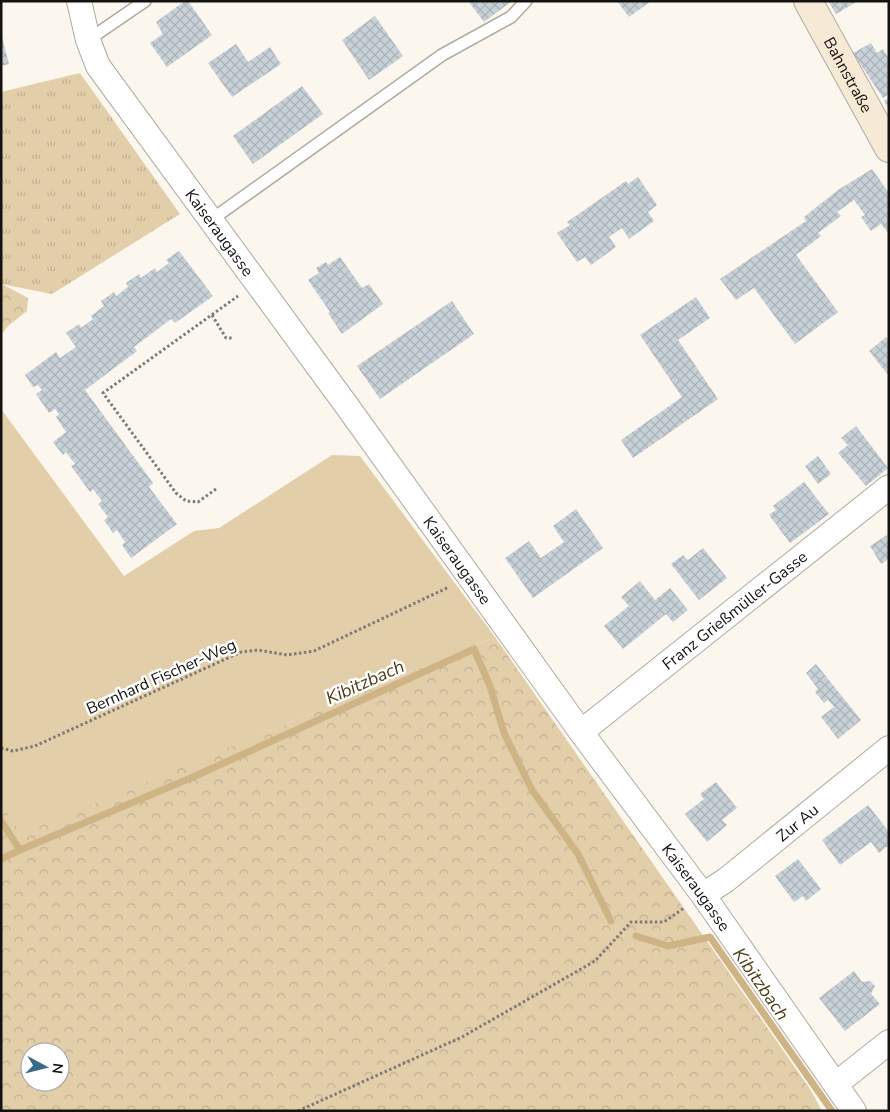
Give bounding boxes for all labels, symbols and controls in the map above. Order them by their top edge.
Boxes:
street label: Bahnstraße [818,33,877,117]
street label: Kaiseraugasse [180,185,258,281]
street label: Kaiseraugasse [418,512,496,609]
street label: Franz Grießmüller-Gasse [658,546,812,675]
street label: Bernhard Fischer-Weg [83,634,240,720]
water label: Kibitzbach [322,654,408,710]
street label: Zur Au [772,799,824,847]
street label: Kaiseraugasse [656,839,735,936]
water label: Kibitzbach [727,943,795,1025]
north arrow [20,1042,70,1092]
text: N [47,1062,67,1075]

